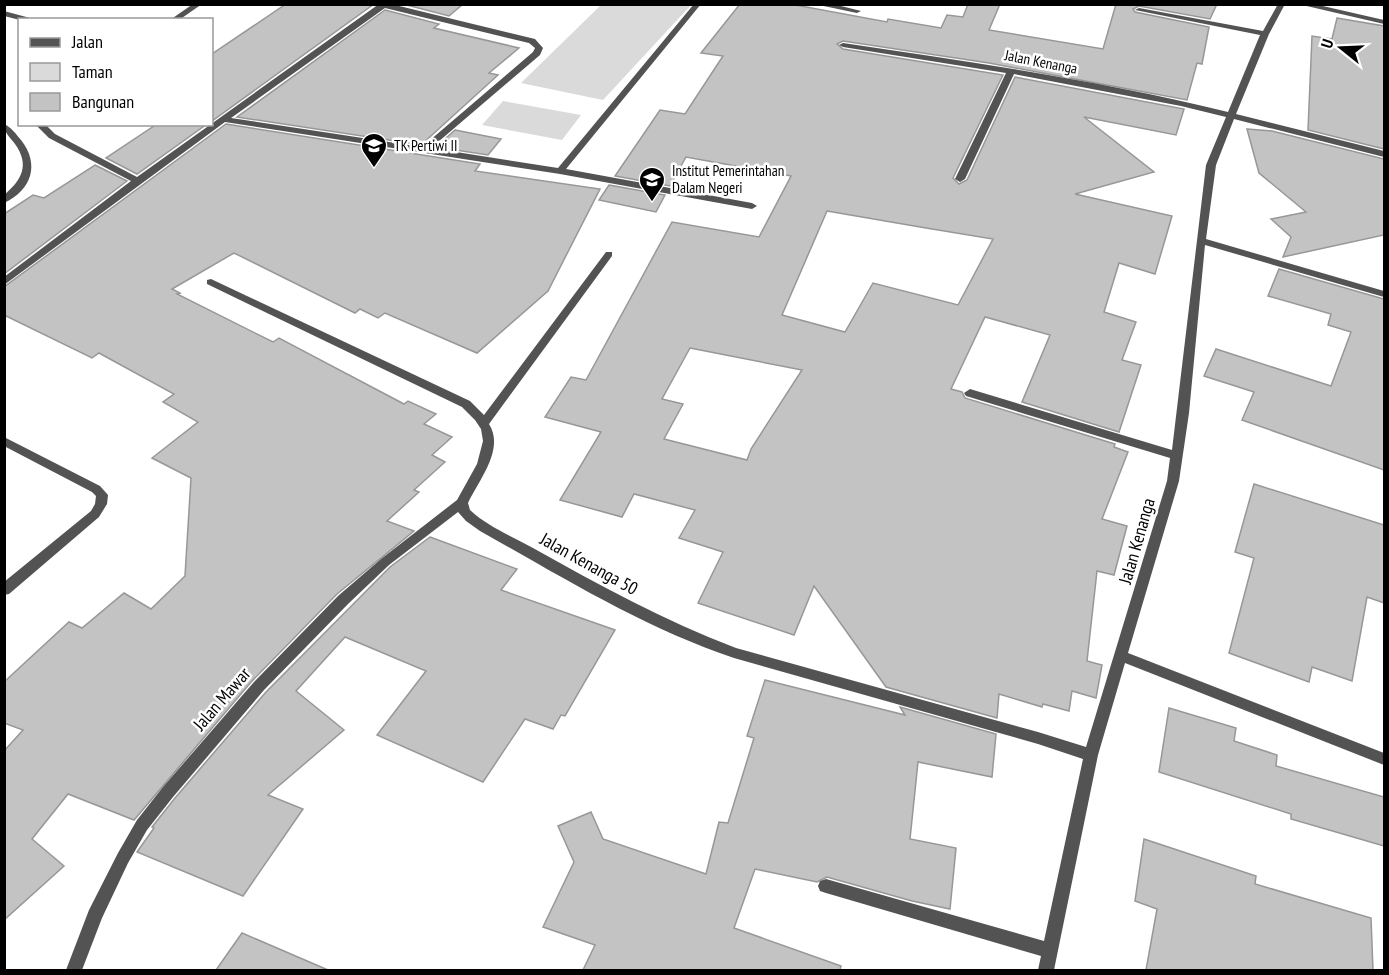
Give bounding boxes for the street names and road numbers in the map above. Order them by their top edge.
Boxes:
street label: Jalan Kenanga [1002,45,1079,78]
street label: Jalan Kenanga [1113,495,1160,587]
street label: Jalan Kenanga 50 [535,527,642,600]
street label: Jalan Mawar [187,662,255,736]

